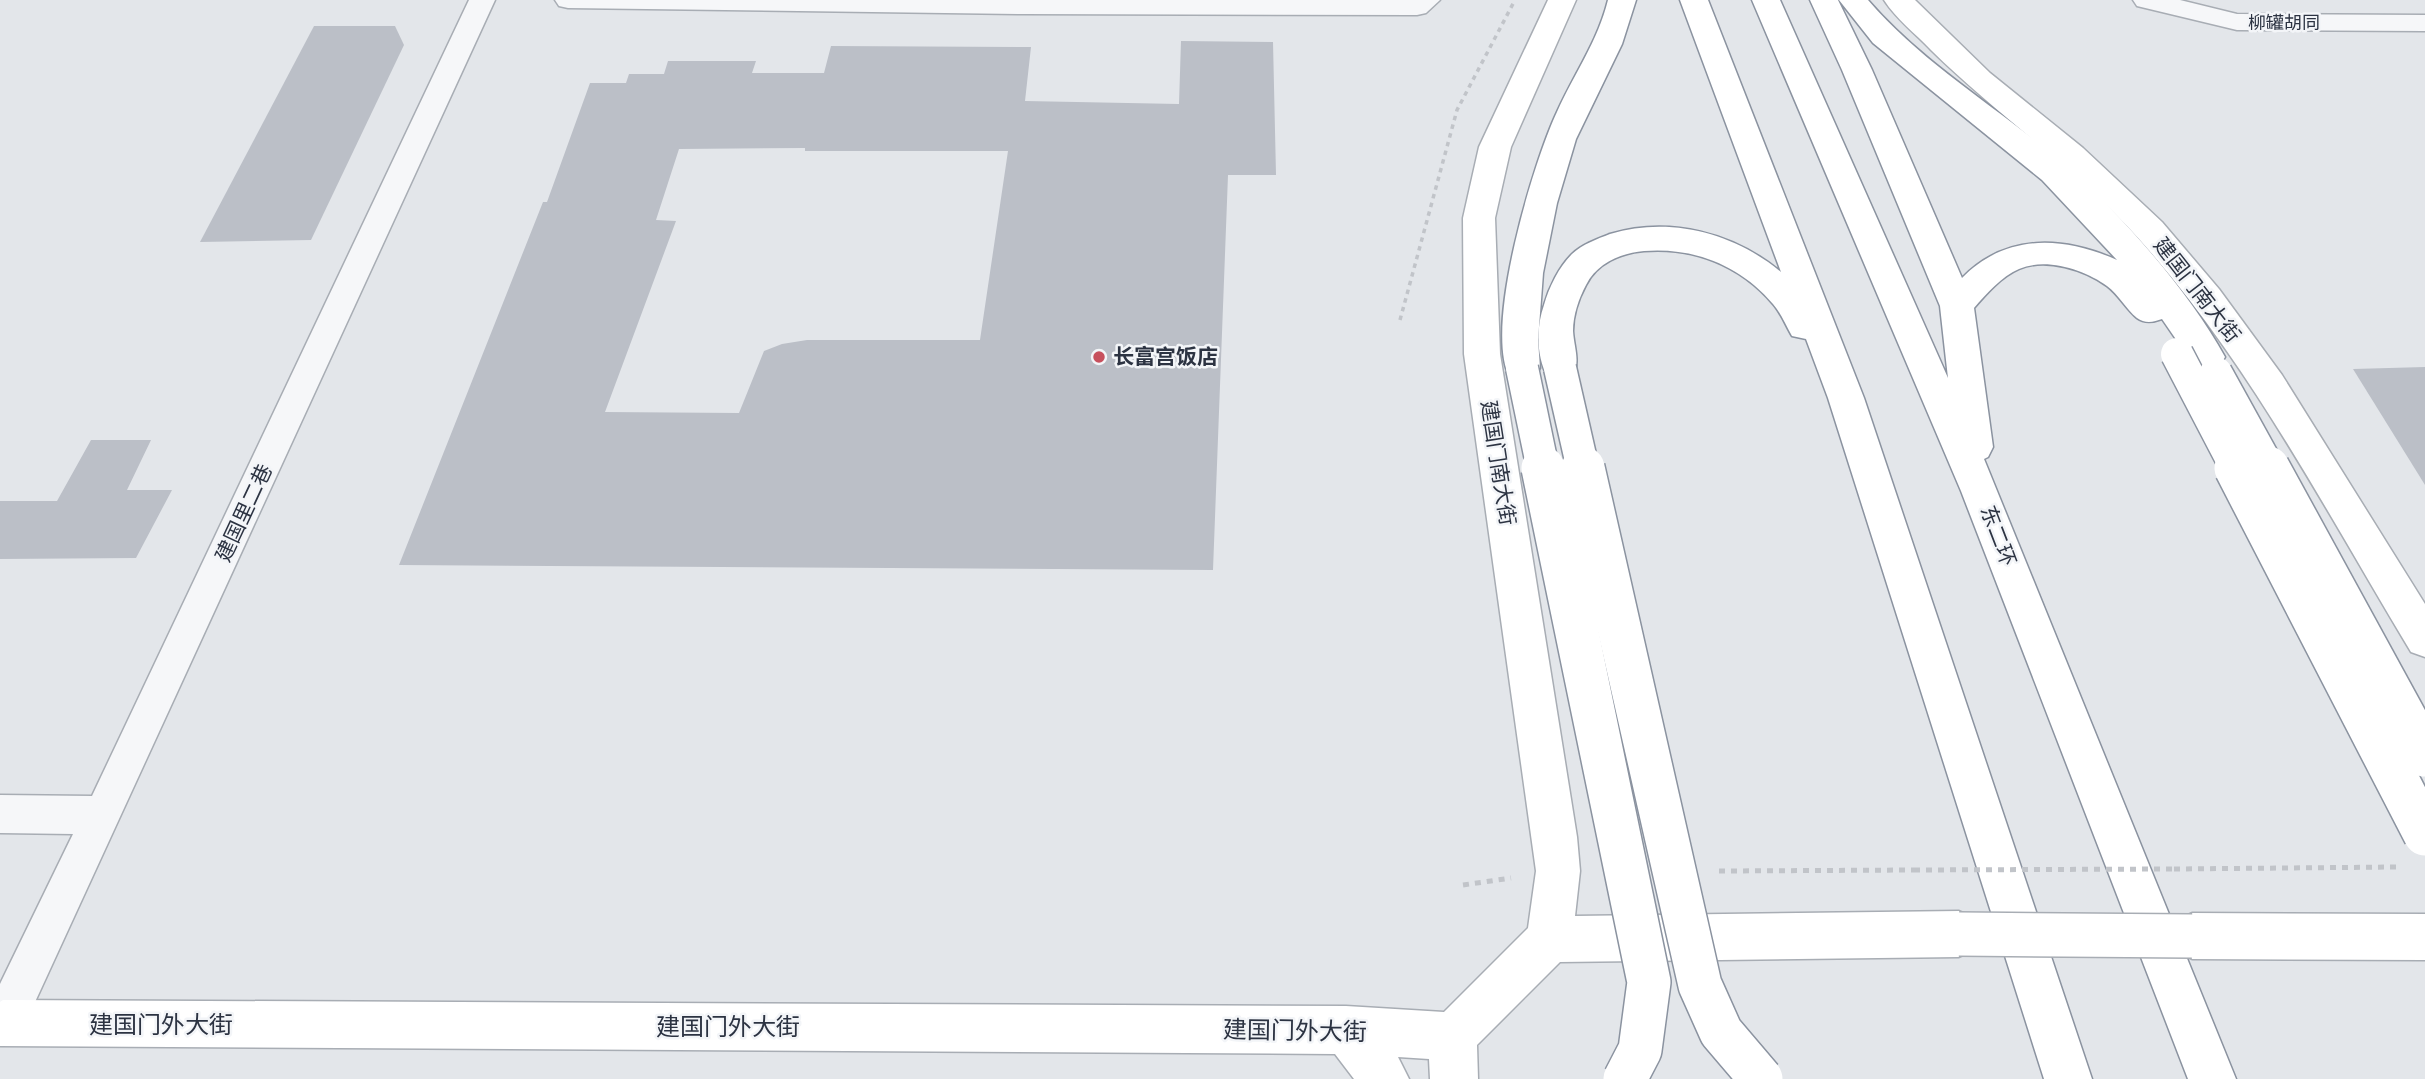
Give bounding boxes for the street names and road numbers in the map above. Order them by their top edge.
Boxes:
street label: 柳罐胡同 [2248,12,2320,33]
street label: 建国门南大街 [2149,233,2245,347]
street label: 建国门南大街 [1476,399,1520,527]
street label: 建国里二巷 [211,460,277,566]
street label: 东二环 [1976,502,2020,570]
street label: 建国门外大街 [89,1011,233,1039]
street label: 建国门外大街 [656,1013,800,1041]
street label: 建国门外大街 [1223,1016,1367,1046]

